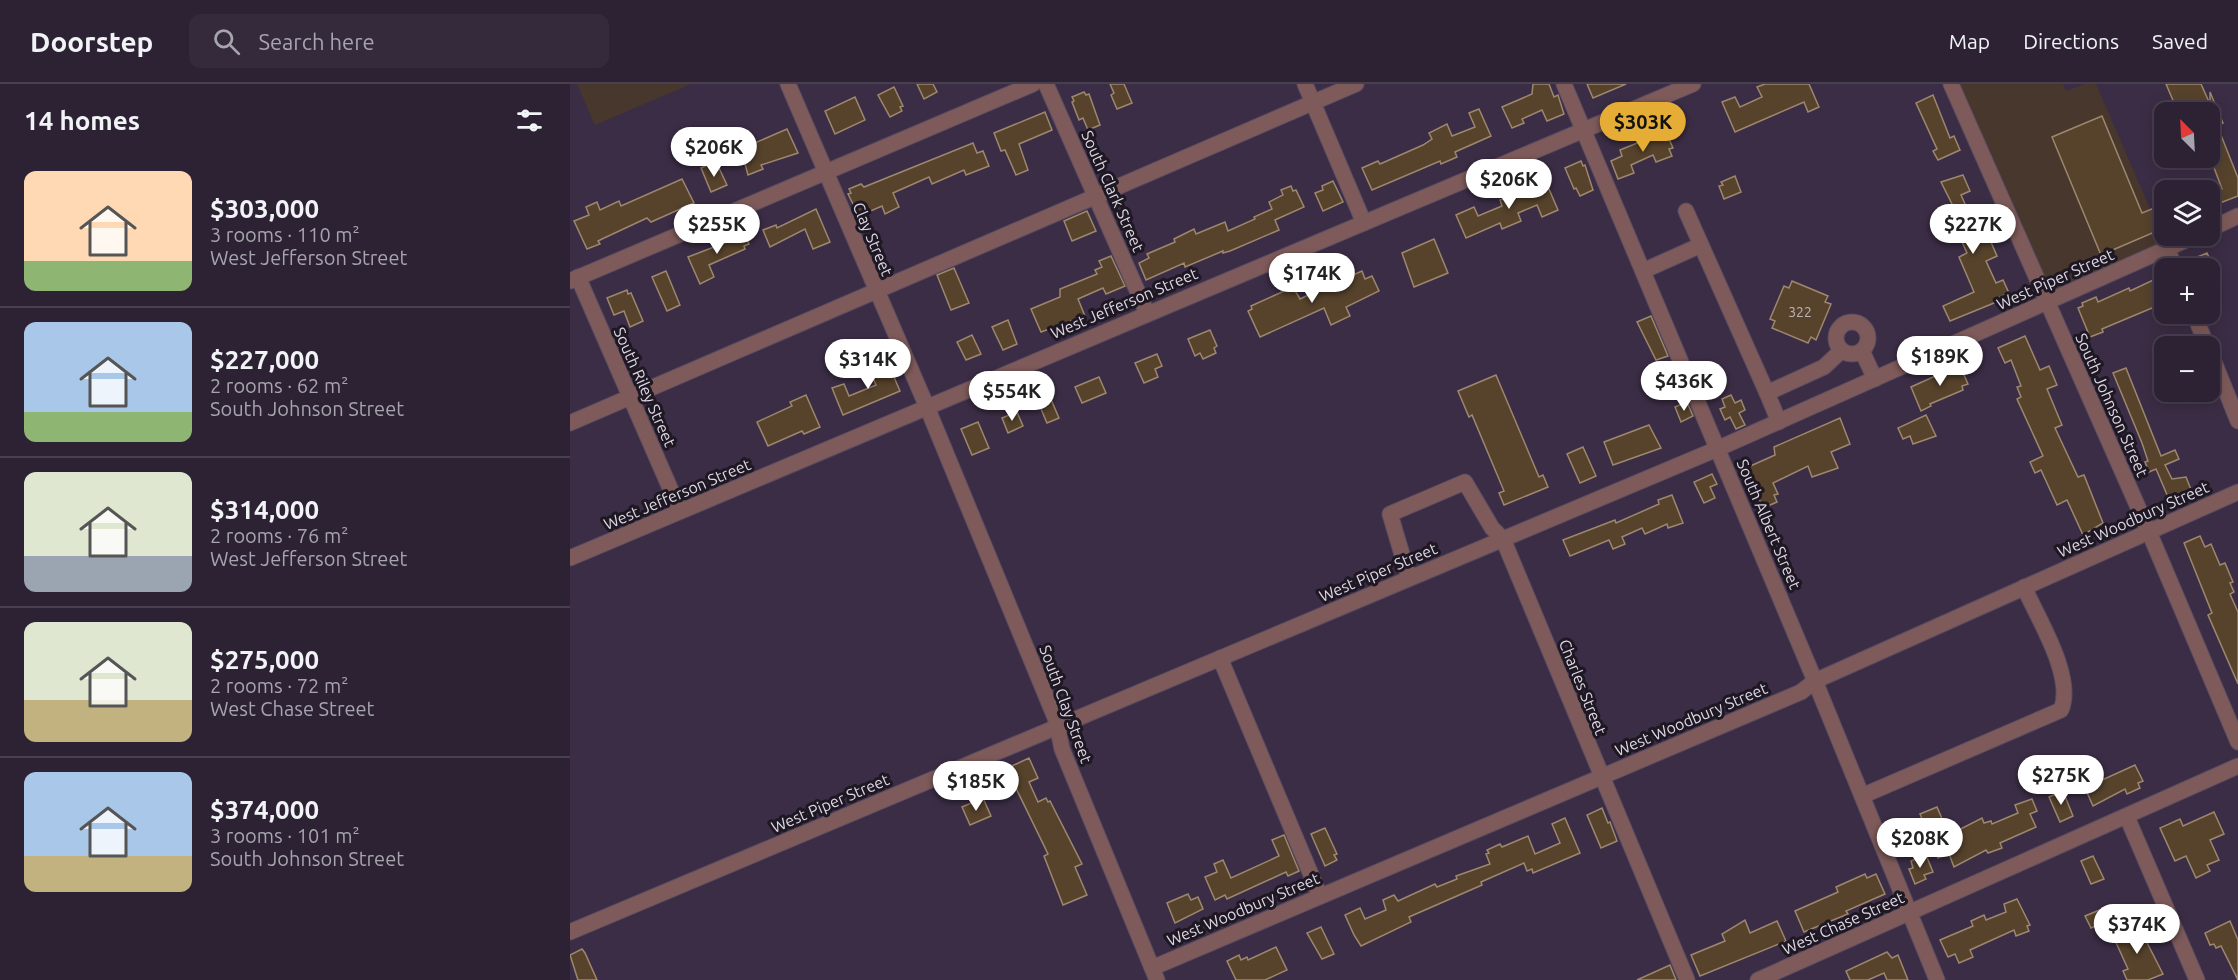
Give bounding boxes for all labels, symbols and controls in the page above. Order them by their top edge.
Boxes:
search box [189,14,609,68]
icon: search [210,25,243,58]
text: Doorstep [30,26,153,57]
text: Search here [258,29,375,54]
text: Map [1949,29,1990,53]
text: Directions [2023,29,2119,53]
text: Saved [2152,29,2208,53]
pin: $303K [1601,102,1685,153]
north arrow [2154,102,2220,168]
map controls [2154,102,2220,402]
icon: filters [513,104,546,137]
text: 14 homes [24,106,140,135]
text: $303K [1614,110,1672,133]
pin: $206K [672,127,756,178]
street label: South Clark Street [1078,128,1148,255]
text: $206K [685,135,743,158]
pin: $206K [1467,159,1551,210]
text: $206K [1480,167,1538,190]
button: layers [2154,180,2220,246]
text: $303,000 [210,194,319,223]
icon: home [72,195,144,267]
street label: Clay Street [849,199,897,279]
pin: $255K [675,204,759,255]
pin: $227K [1931,204,2015,255]
text: $255K [688,212,746,235]
text: $227K [1944,212,2002,235]
text: 3 rooms · 110 m² [210,223,360,246]
street label: West Piper Street [1994,245,2117,313]
text: West Jefferson Street [210,246,407,269]
pin: $174K [1270,253,1354,304]
button: + [2154,258,2220,324]
text: $174K [1283,261,1341,284]
street label: West Jefferson Street [1048,264,1201,342]
house number: 322 [1788,304,1812,320]
street label: South Riley Street [611,324,680,450]
street label: South Johnson Street [2072,330,2152,480]
pin: $189K [1898,336,1982,387]
button: − [2154,336,2220,402]
pin: $314K [826,339,910,390]
text: $189K [1911,344,1969,367]
text: $227,000 [210,345,319,374]
icon: home [72,346,144,418]
text: $314K [839,347,897,370]
pin: $436K [1642,361,1726,412]
text: $436K [1655,369,1713,392]
pin: $554K [970,371,1054,422]
text: 2 rooms · 62 m² [210,374,348,397]
text: $554K [983,379,1041,402]
text: South Johnson Street [210,397,404,420]
street label: West Jefferson Street [601,455,754,533]
street label: South Albert Street [1733,456,1805,592]
street label: West Woodbury Street [2054,477,2212,561]
text: $314,000 [210,495,319,524]
icon: home [72,496,144,568]
text: 2 rooms · 76 m² [210,524,348,547]
street label: West Piper Street [1316,539,1440,605]
text: West Jefferson Street [210,547,407,570]
street label: Charles Street [1556,637,1611,738]
street label: South Clay Street [1036,643,1096,766]
text: $275,000 [210,645,319,674]
icon: home [72,646,144,718]
text: 2 rooms · 72 m² [210,674,348,697]
street label: West Woodbury Street [1612,678,1771,759]
text: West Chase Street [210,697,374,720]
pin: $275K [2019,755,2103,806]
pin: $185K [934,761,1018,812]
text: $275K [2032,763,2090,786]
text: $185K [947,769,1005,792]
street label: West Piper Street [768,770,892,836]
text: $374,000 [210,795,319,824]
icon: home [72,796,144,868]
pin: $208K [1878,818,1962,869]
text: 3 rooms · 101 m² [210,824,360,847]
text: $208K [1891,826,1949,849]
text: South Johnson Street [210,847,404,870]
street label: West Woodbury Street [1164,868,1323,949]
street label: West Chase Street [1779,888,1907,958]
pin: $374K [2095,904,2179,955]
text: $374K [2108,912,2166,935]

